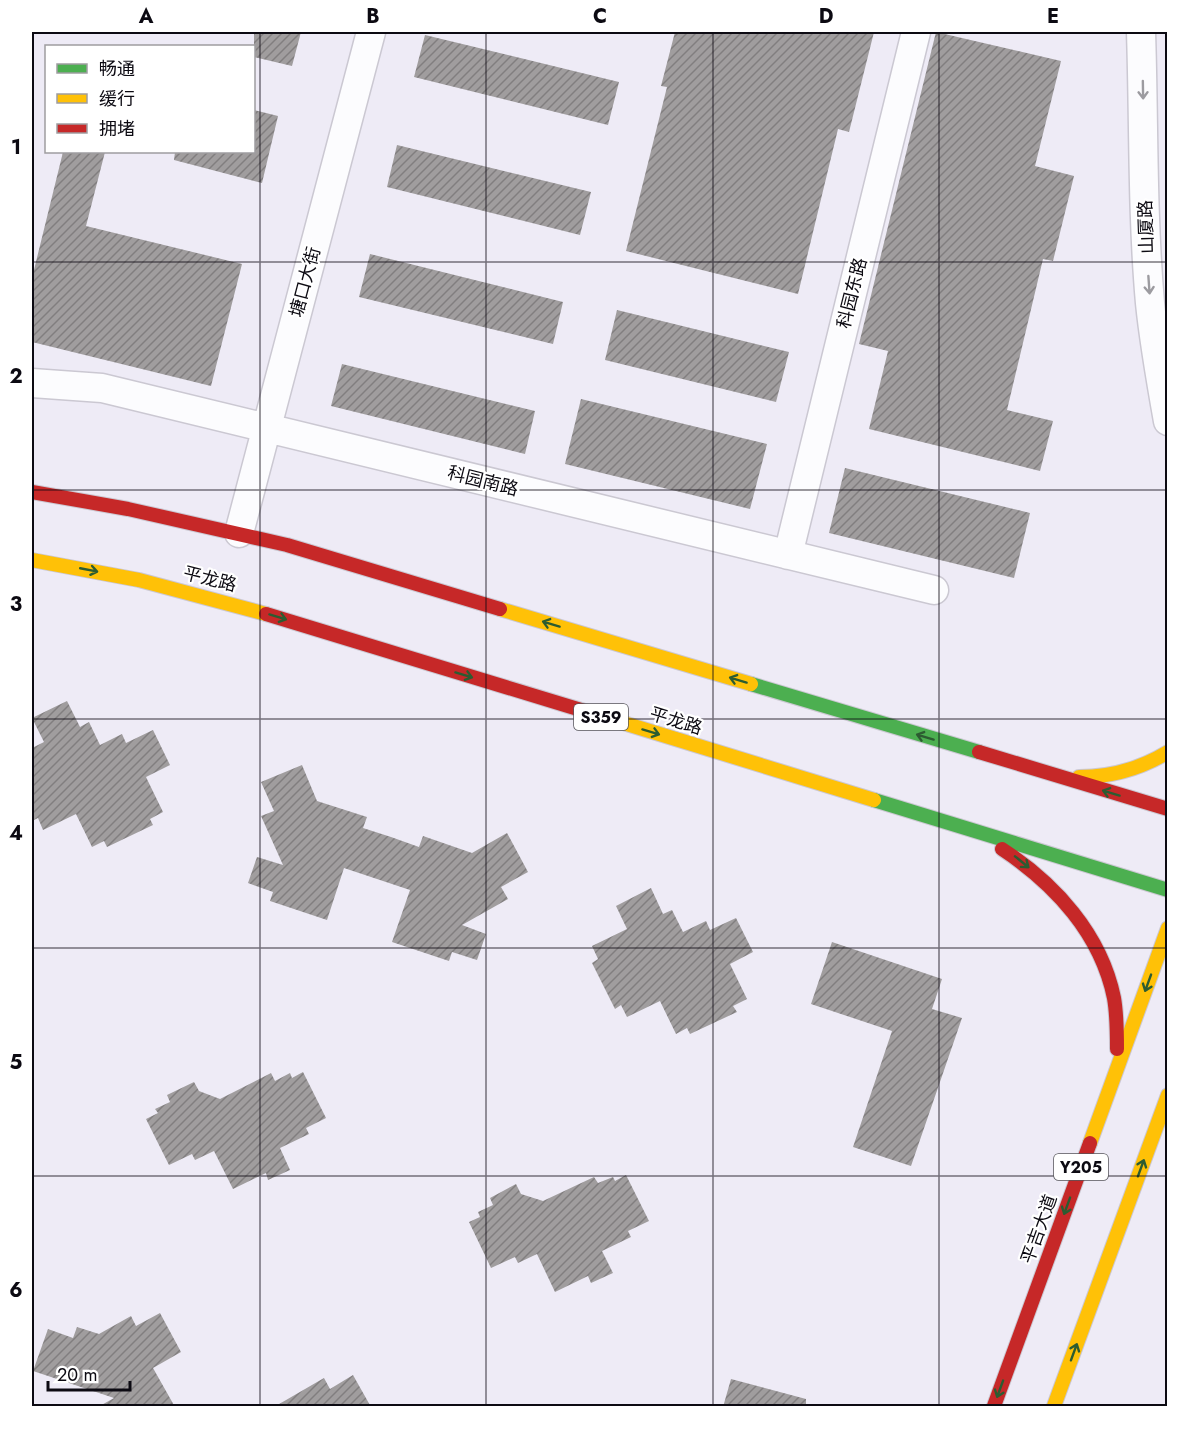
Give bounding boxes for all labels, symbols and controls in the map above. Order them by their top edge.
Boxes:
text: A [138,2,154,31]
text: B [366,2,380,31]
text: C [593,2,607,31]
text: D [819,2,833,31]
text: E [1047,2,1059,31]
legend [45,45,255,153]
text: 畅通 [99,56,135,82]
one-way arrow [1137,79,1149,99]
text: 缓行 [99,86,135,112]
text: 拥堵 [99,116,135,142]
text: 1 [11,133,21,162]
street label: 山厦路 [1132,200,1160,254]
street label: 塘口大街 [283,244,327,320]
street label: 科园东路 [831,255,873,331]
one-way arrow [1144,274,1155,294]
text: 2 [9,362,23,391]
street label: 科园南路 [445,460,521,502]
street label: 平龙路 [181,560,239,598]
one-way arrow [79,565,98,576]
text: 3 [10,590,22,619]
one-way arrow [268,612,287,623]
one-way arrow [542,618,561,629]
one-way arrow [454,670,473,681]
one-way arrow [729,674,748,685]
street label: 平龙路 [646,701,706,741]
road number: S359 [574,704,628,730]
one-way arrow [641,727,660,738]
one-way arrow [916,731,935,742]
one-way arrow [1102,787,1121,798]
text: 4 [9,819,23,848]
one-way arrow [1014,856,1030,869]
one-way arrow [1141,973,1152,992]
text: 5 [10,1048,23,1077]
road number: Y205 [1054,1154,1108,1180]
one-way arrow [1136,1159,1147,1178]
street label: 平吉大道 [1014,1191,1064,1267]
one-way arrow [1060,1196,1071,1215]
text: 6 [9,1276,23,1305]
one-way arrow [1070,1343,1081,1361]
scale bar [48,1354,130,1392]
text: 20 m [57,1362,97,1388]
one-way arrow [994,1379,1005,1398]

